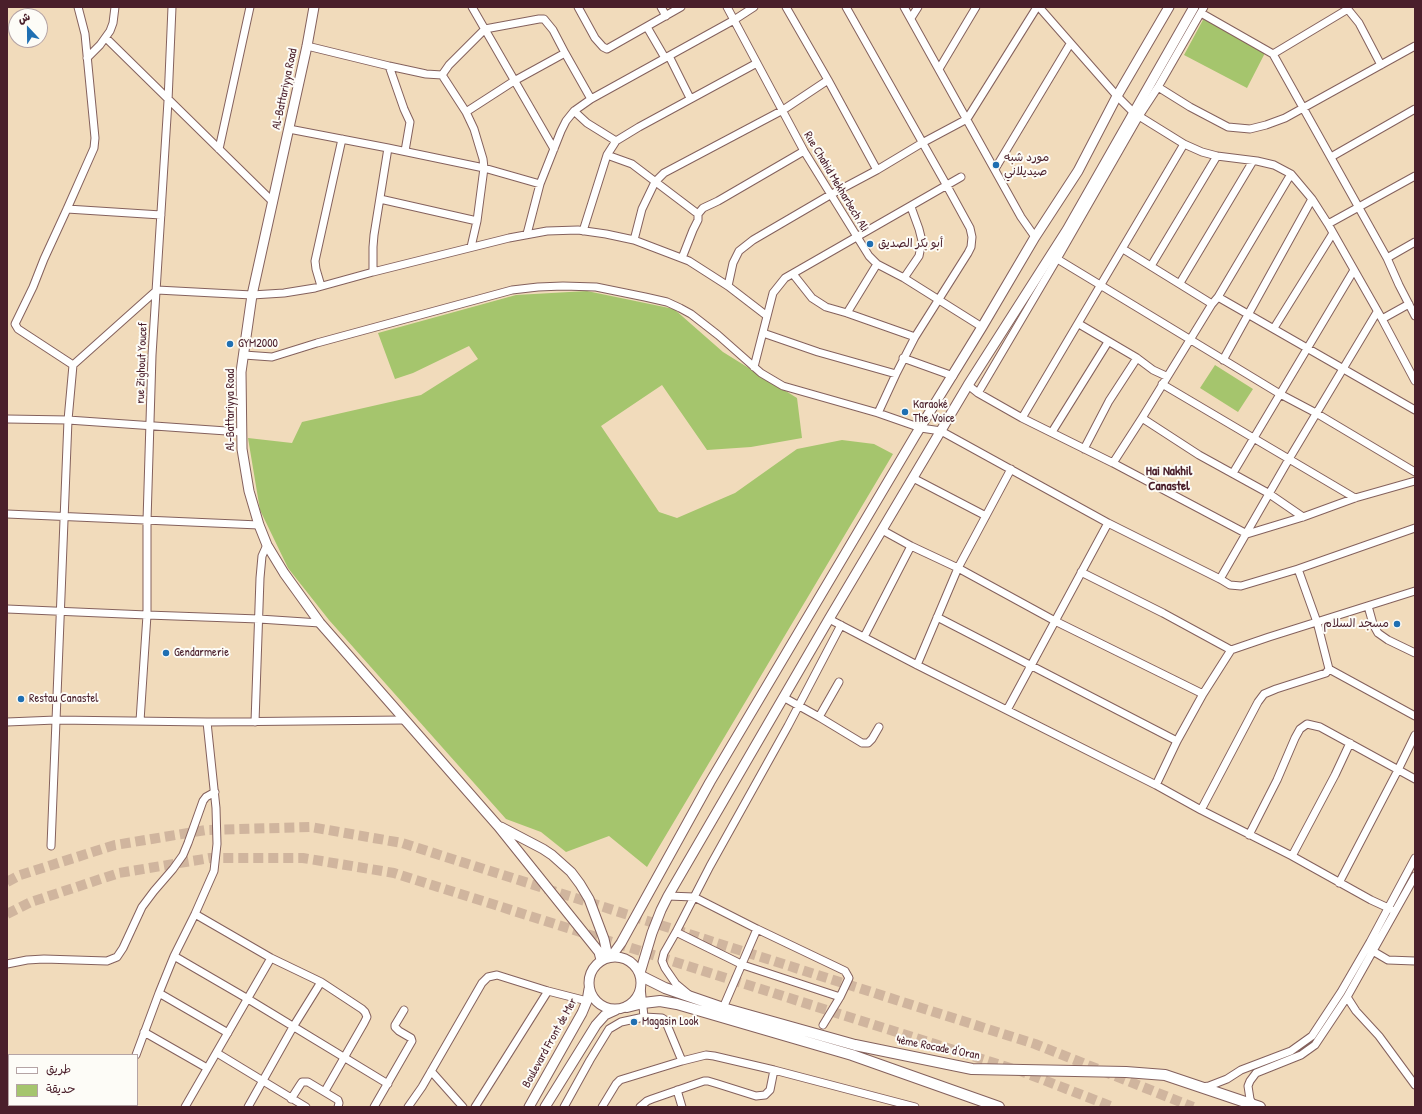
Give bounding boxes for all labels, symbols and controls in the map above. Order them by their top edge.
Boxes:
north arrow [8,8,48,48]
text: ش [16,9,32,27]
street label: Al-Battariyya Road [269,47,301,131]
street label: Rue Chahid Mekharbech Ali [800,129,872,235]
place label: مورد شبه صيديلاني [1004,151,1049,179]
marker: مورد شبه صيديلاني [991,160,1001,170]
place label: أبو بكر الصديق [878,237,943,251]
marker: أبو بكر الصديق [865,239,875,249]
street label: rue Zighout Youcef [133,322,151,404]
place label: GYM2000 [238,337,278,351]
marker: GYM2000 [225,339,235,349]
street label: Al-Battariyya Road [224,369,238,451]
place label: Karaoké The Voice [913,398,955,426]
marker: Karaoké The Voice [900,407,910,417]
district label: Hai Nakhil Canastel [1146,464,1192,495]
place label: مسجد السلام [1323,617,1389,631]
marker: مسجد السلام [1392,619,1402,629]
place label: Gendarmerie [174,646,229,660]
marker: Gendarmerie [161,648,171,658]
place label: Restau Canastel [29,692,98,706]
marker: Restau Canastel [16,694,26,704]
street label: Boulevard Front de Mer [519,996,581,1090]
place label: Magasin Look [642,1015,698,1029]
marker: Magasin Look [629,1017,639,1027]
street label: 4ème Rocade d'Oran [895,1033,981,1063]
legend [8,1054,138,1106]
text: طريق [46,1060,71,1077]
text: حديقة [46,1080,75,1097]

